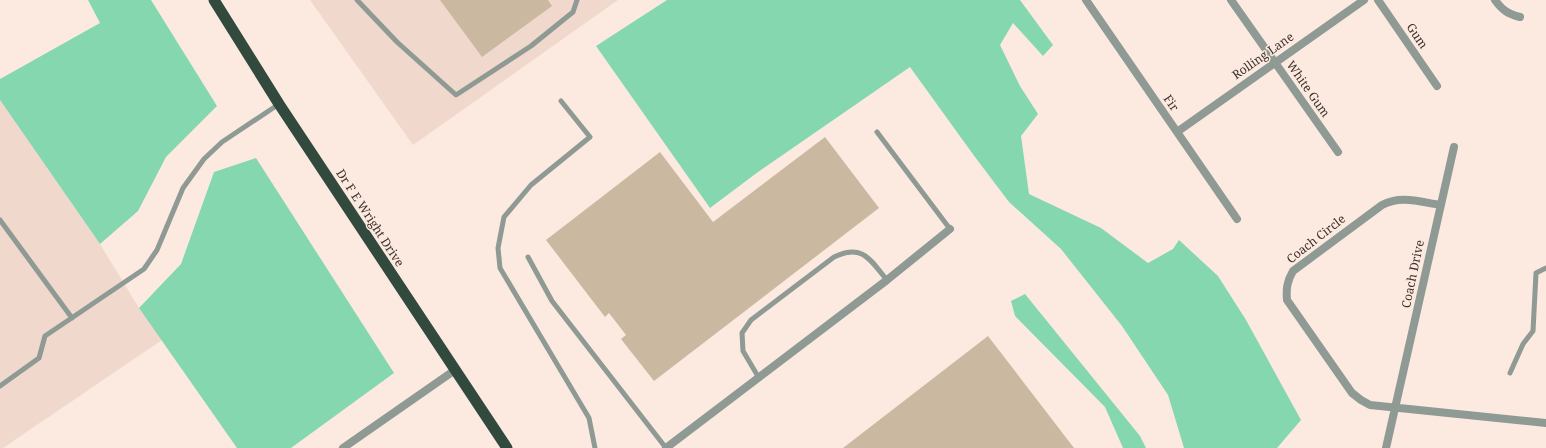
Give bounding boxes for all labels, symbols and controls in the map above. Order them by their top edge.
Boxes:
street label: Gum [1403,20,1432,52]
street label: Rolling Lane [1228,28,1297,83]
street label: White Gum [1283,57,1334,120]
street label: Fir [1160,91,1183,115]
street label: Dr F E Wright Drive [332,166,408,270]
street label: Coach Circle [1283,210,1349,267]
street label: Coach Drive [1397,238,1428,310]

